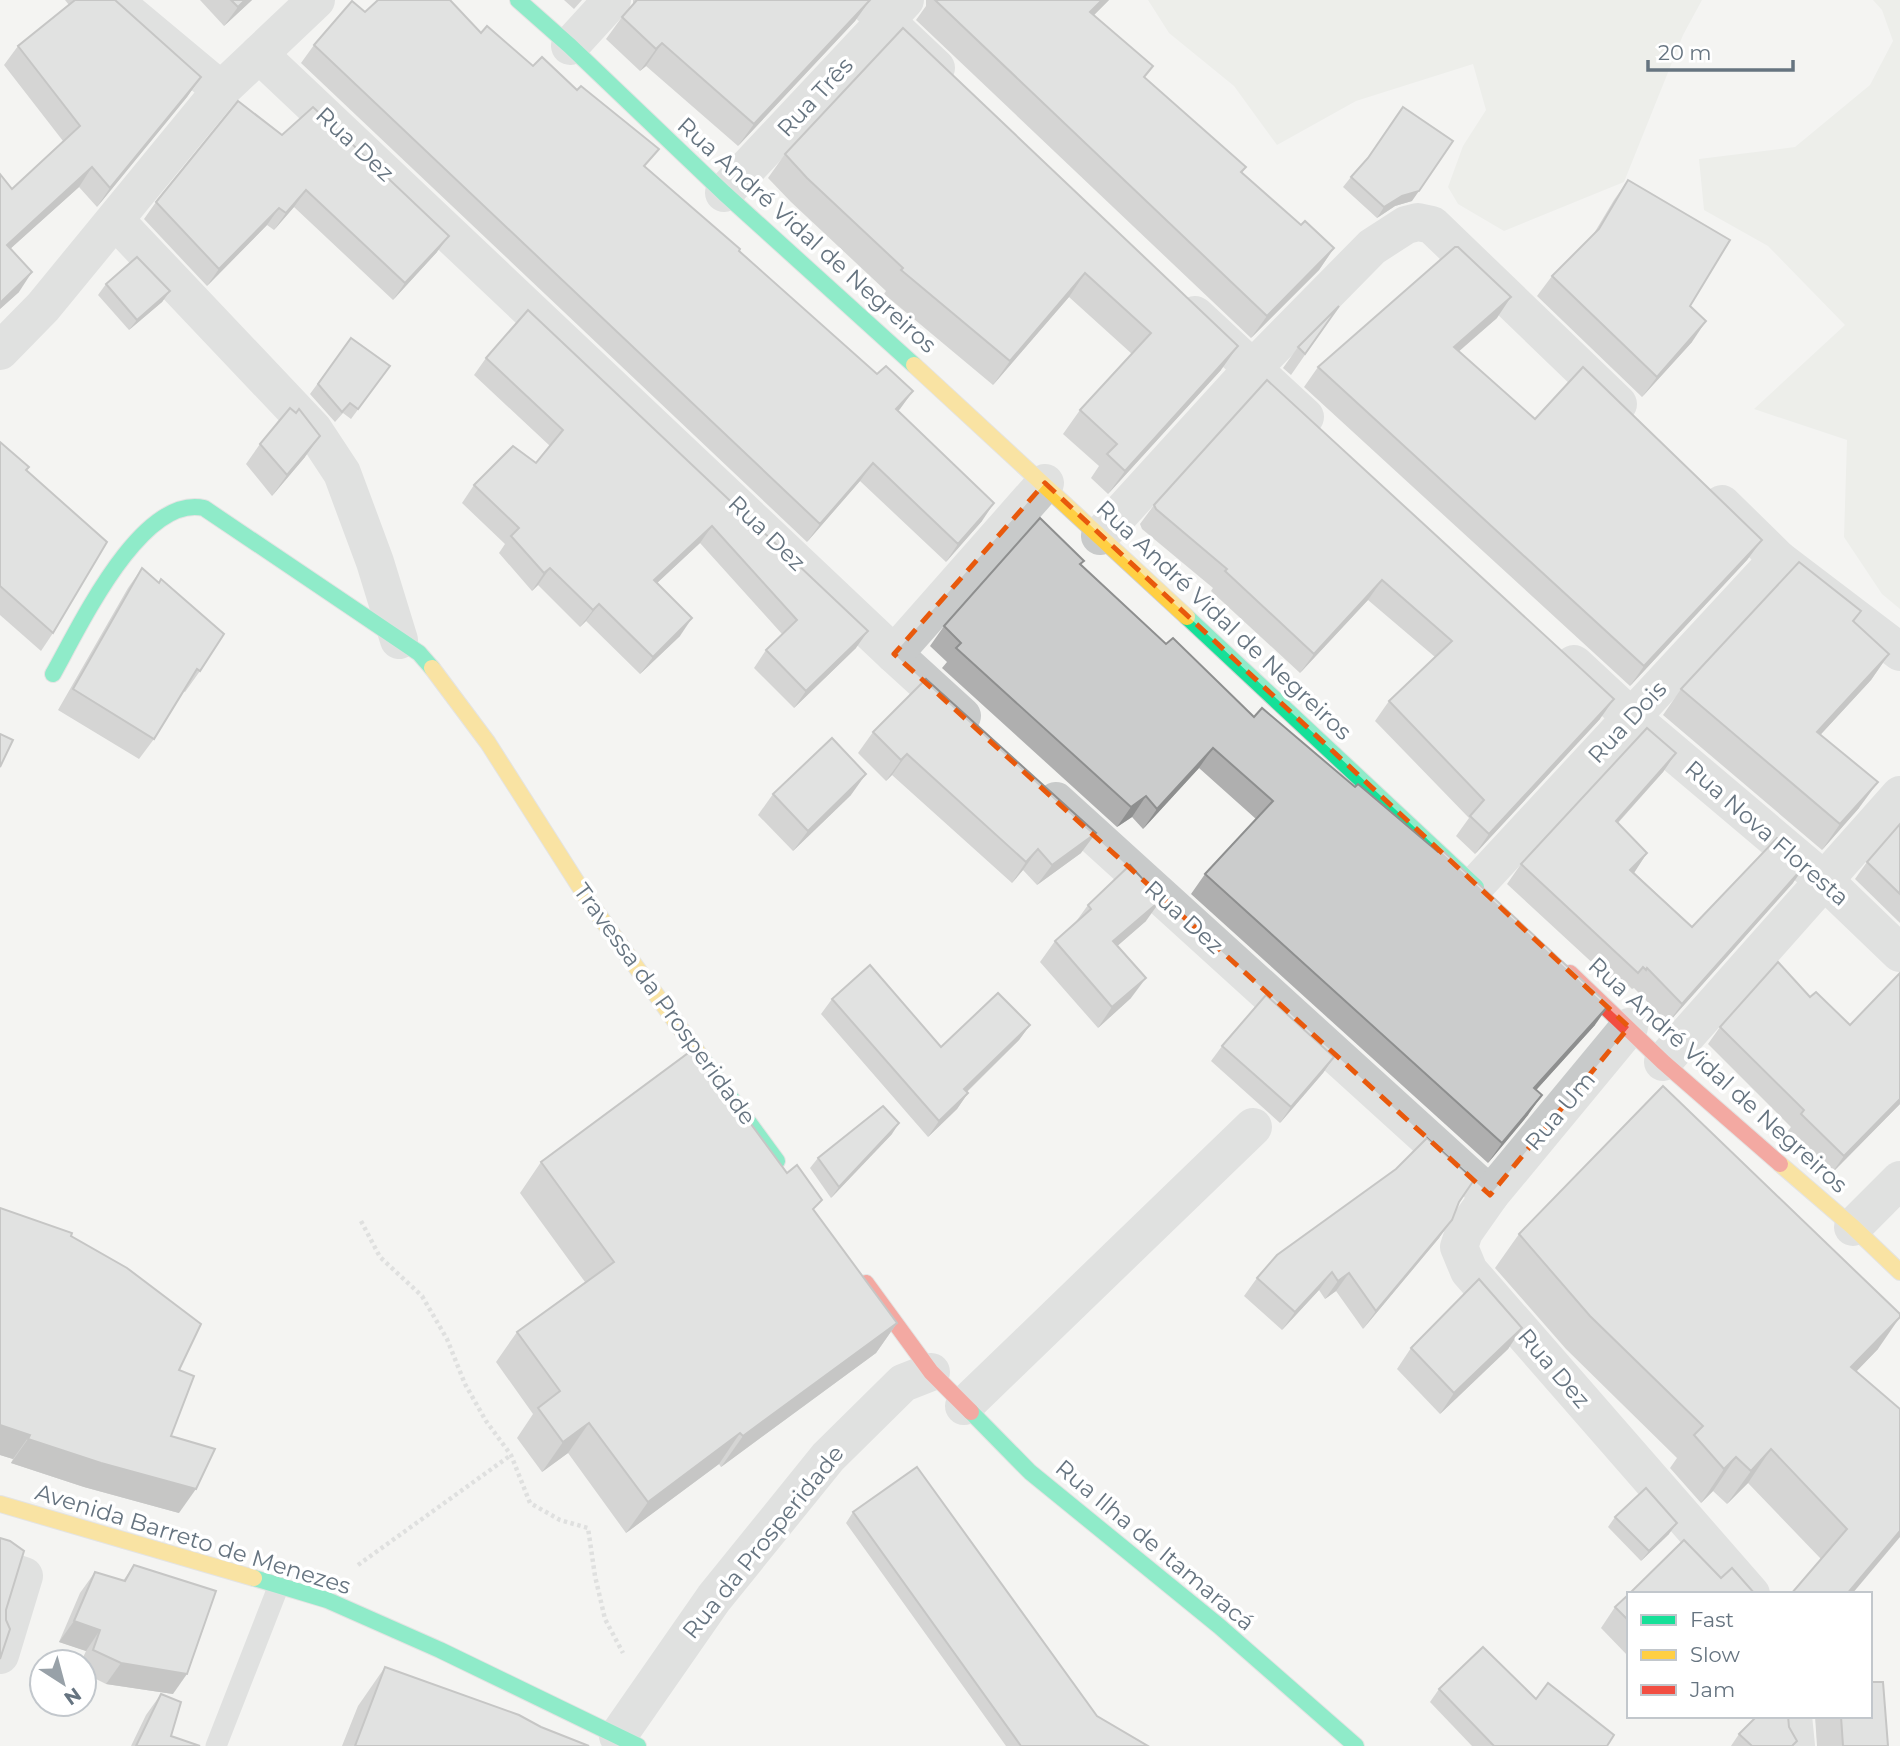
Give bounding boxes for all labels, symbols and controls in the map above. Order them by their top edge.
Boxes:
scale bar [1648,28,1793,72]
text: 20 m [1658,40,1712,65]
street label: Rua Três [771,51,859,143]
street label: Rua Dez [310,101,400,187]
street label: Rua André Vidal de Negreiros [672,111,942,359]
street label: Rua Dez [723,490,811,576]
street label: Rua André Vidal de Negreiros [1091,494,1357,746]
street label: Rua Dois [1582,675,1672,769]
street label: Rua Nova Floresta [1679,754,1855,912]
street label: Rua Dez [1139,874,1229,960]
street label: Travessa da Prosperidade [568,878,762,1130]
street label: Rua André Vidal de Negreiros [1583,951,1853,1199]
street label: Rua Um [1519,1066,1601,1156]
street label: Rua Dez [1512,1323,1596,1413]
street label: Rua da Prosperidade [676,1440,850,1644]
street label: Rua Ilha de Itamaracá [1050,1454,1260,1636]
street label: Avenida Barreto de Menezes [32,1478,354,1600]
legend [1627,1592,1872,1718]
text: Fast [1690,1607,1734,1632]
text: Slow [1690,1642,1740,1667]
north arrow [28,1648,98,1718]
text: Jam [1689,1677,1735,1702]
text: N [60,1683,86,1710]

